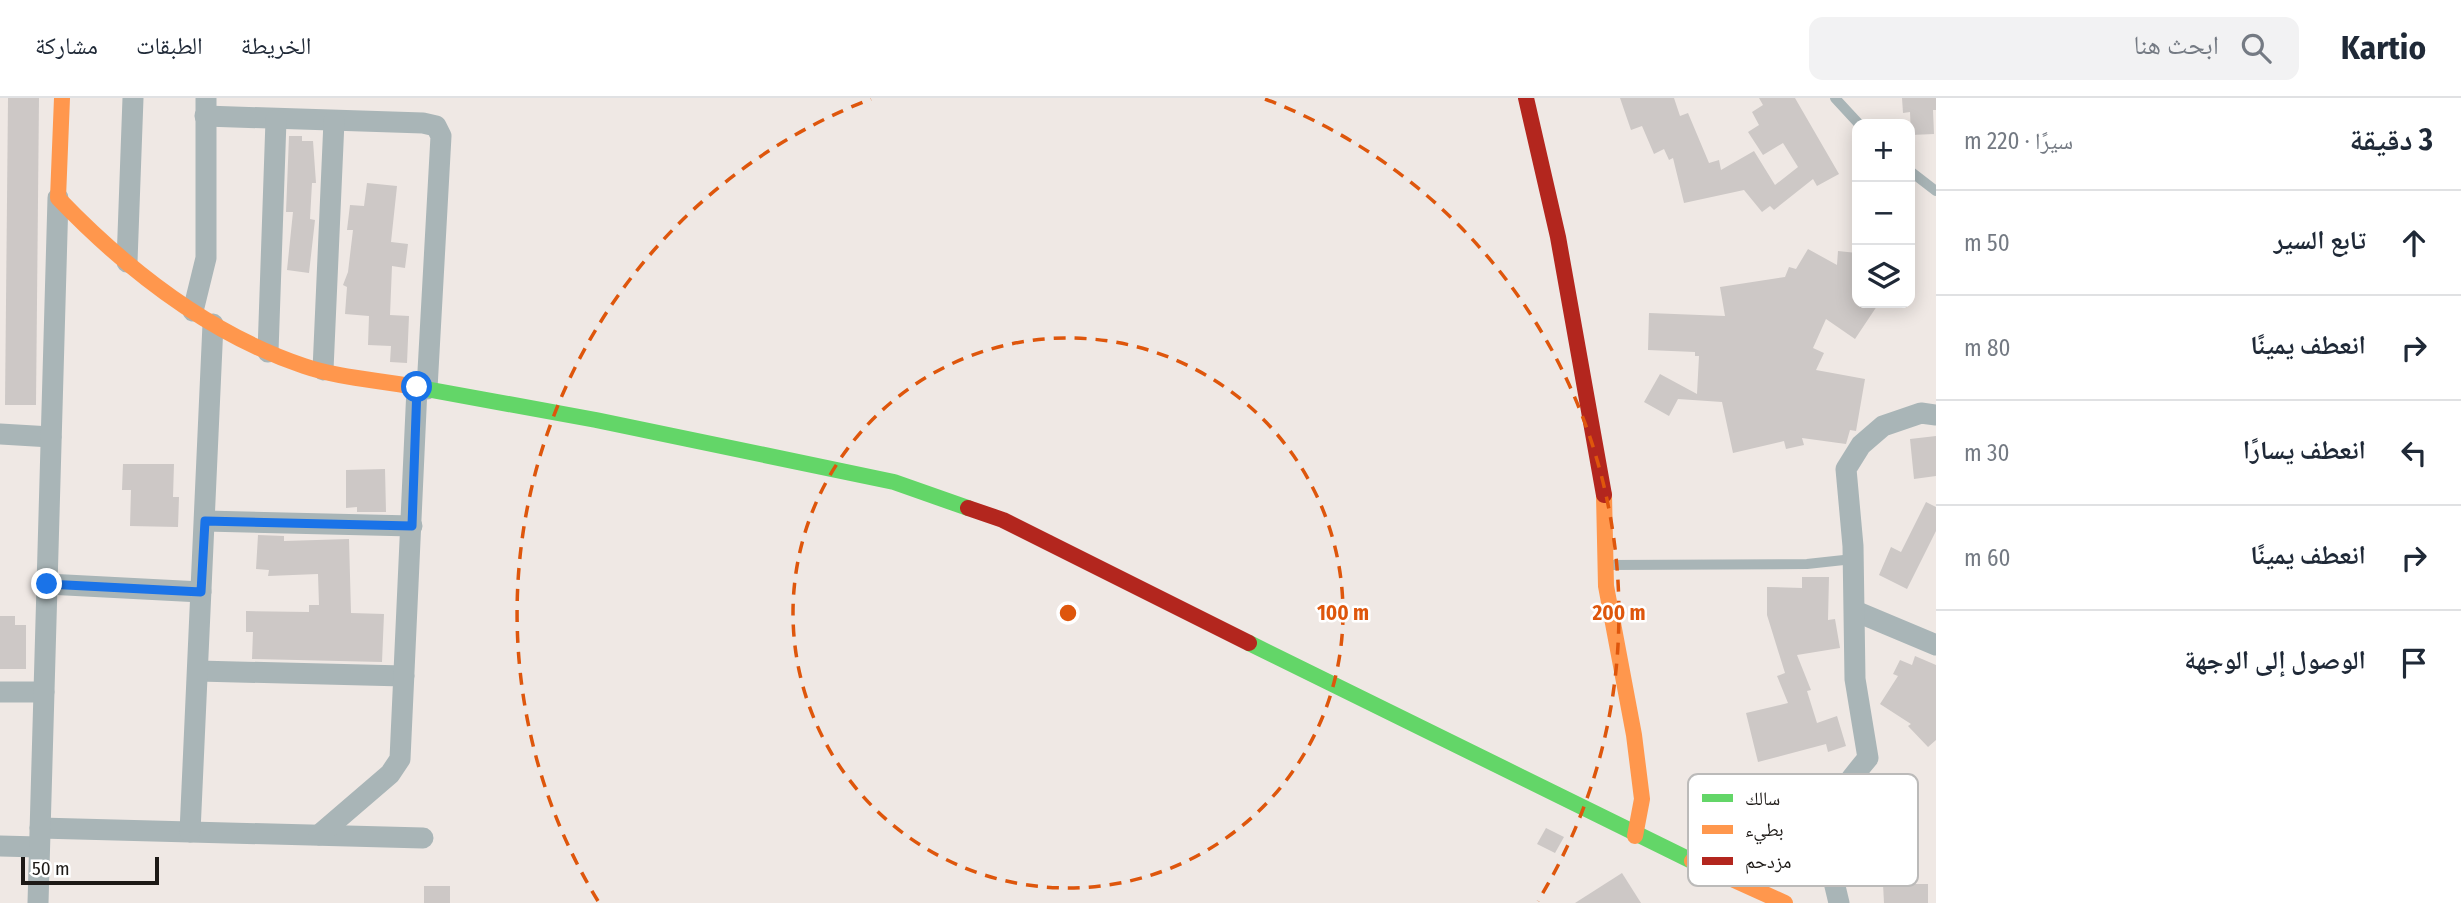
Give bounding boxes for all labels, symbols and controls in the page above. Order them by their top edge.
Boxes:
search box [1809,17,2299,80]
text: Kartio [2341,28,2426,68]
icon: search [2237,29,2275,67]
text: ابحث هنا [2133,30,2219,61]
text: مشاركة [35,32,98,60]
text: الطبقات [136,32,203,60]
text: الخريطة [241,32,311,60]
map controls [1852,119,1915,308]
button: + [1852,119,1915,182]
text: 3 دقيقة [2350,122,2433,158]
text: سيرًا · 220 m [1964,127,2073,155]
button: − [1852,182,1915,245]
icon: ahead [2395,224,2433,262]
text: تابع السير [2274,225,2366,256]
text: 50 m [1964,229,2010,257]
button: layers [1852,245,1915,308]
icon: right [2395,329,2433,367]
text: انعطف يمينًا [2250,330,2366,361]
text: 80 m [1964,334,2011,362]
route start [401,371,432,402]
icon: left [2395,434,2433,472]
text: انعطف يسارًا [2243,435,2366,466]
text: 30 m [1964,439,2009,467]
icon: right [2395,539,2433,577]
text: انعطف يمينًا [2250,540,2366,571]
text: 60 m [1964,544,2011,572]
route end [31,568,62,599]
text: 100 m [1317,600,1369,626]
text: 200 m [1591,600,1646,626]
centre of rings [1056,601,1080,625]
icon: arrive [2395,644,2433,682]
text: الوصول إلى الوجهة [2184,645,2366,676]
legend [1688,774,1918,886]
text: سالك [1745,787,1780,810]
text: بطيء [1745,818,1784,845]
text: مزدحم [1745,850,1791,874]
scale bar [21,854,159,886]
text: 50 m [32,857,70,880]

